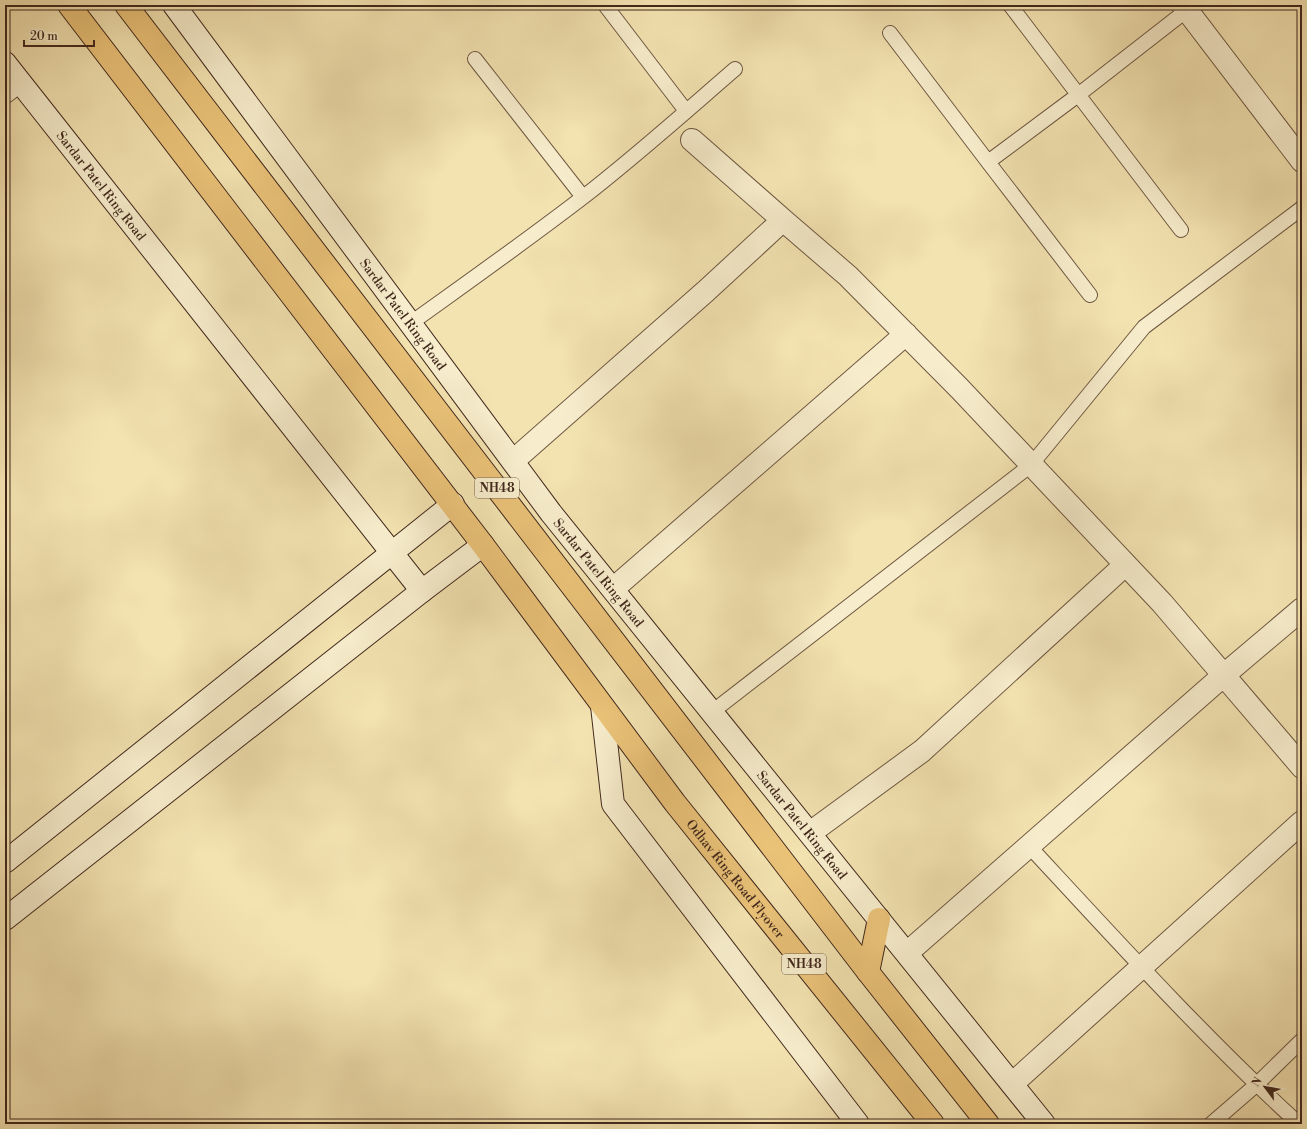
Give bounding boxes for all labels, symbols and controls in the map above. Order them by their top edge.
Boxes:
scale bar [24,22,94,48]
text: 20 m [30,29,58,44]
street label: Sardar Patel Ring Road [53,128,149,244]
street label: Sardar Patel Ring Road [356,256,450,374]
road number: NH48 [475,478,519,498]
street label: Sardar Patel Ring Road [550,516,647,631]
street label: Sardar Patel Ring Road [753,768,851,883]
street label: Odhav Ring Road Flyover [682,816,788,942]
road number: NH48 [782,954,826,974]
north arrow [1245,1067,1285,1107]
text: N [1249,1075,1266,1090]

